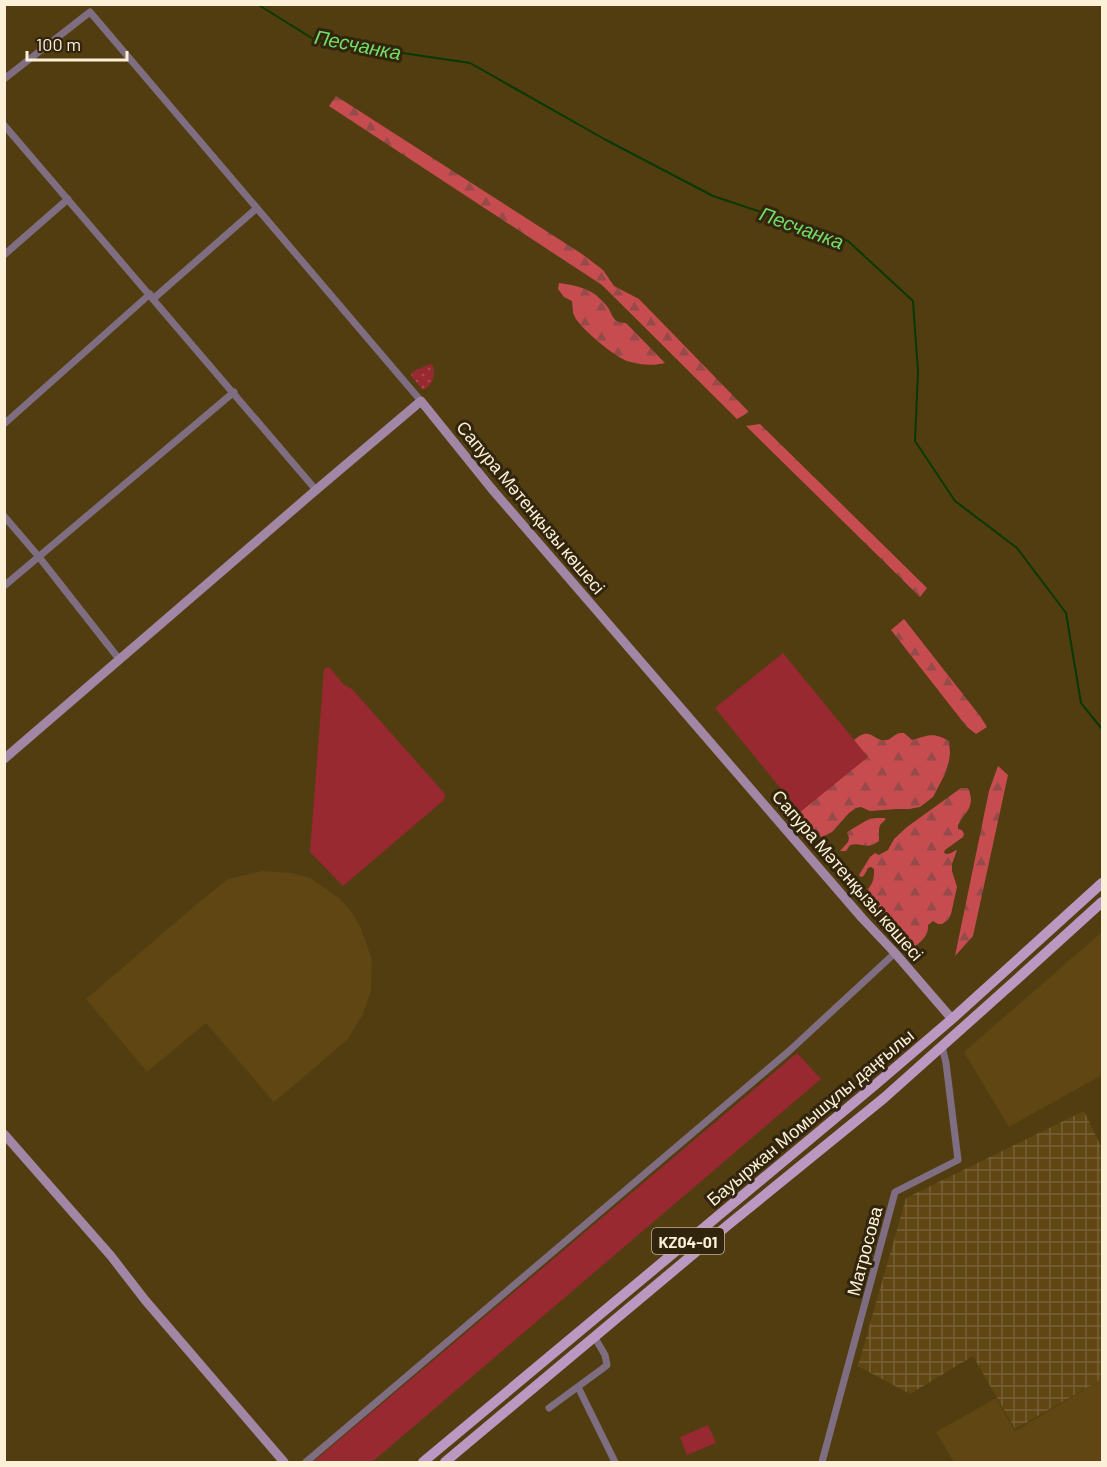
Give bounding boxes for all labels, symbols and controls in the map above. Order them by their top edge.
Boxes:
scale bar [27,24,128,62]
water label: Песчанка [313,24,403,64]
text: 100 m [36,33,81,55]
water label: Песчанка [757,201,847,253]
street label: Сапура Мәтенқызы көшесі [452,416,610,598]
street label: Сапура Мәтенқызы көшесі [768,785,928,965]
street label: Бауыржан Момышұлы даңғылы [702,1024,918,1210]
street label: Матросова [842,1203,887,1298]
road number: KZ04-01 [652,1228,724,1254]

